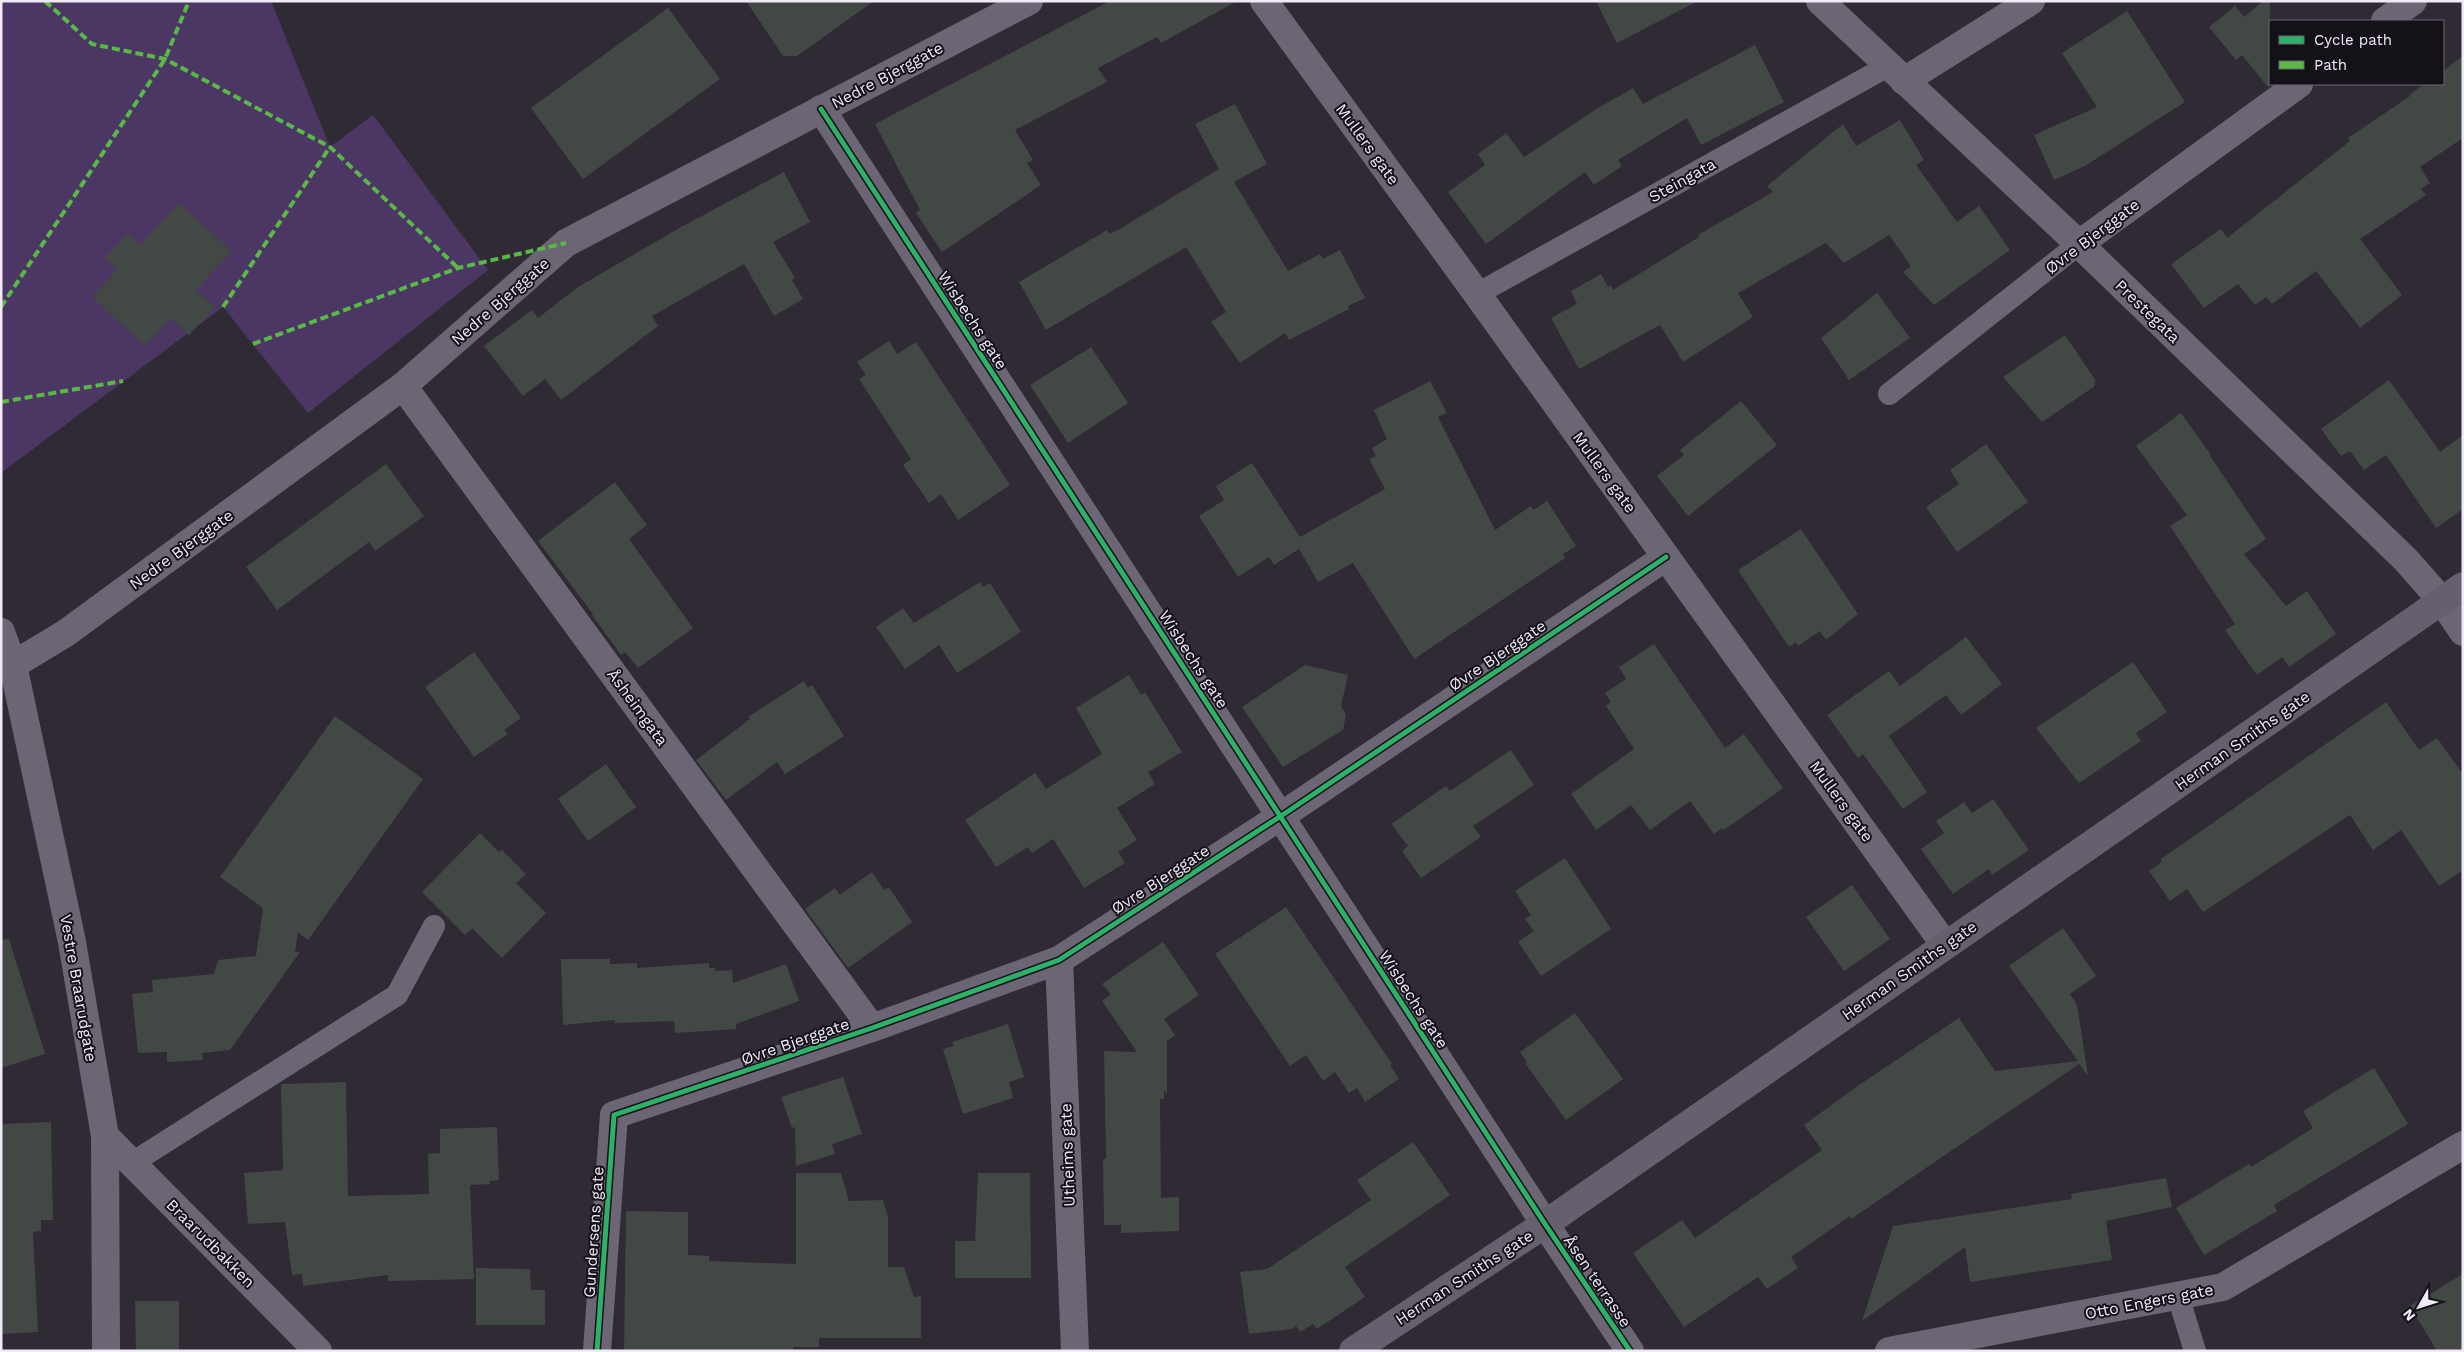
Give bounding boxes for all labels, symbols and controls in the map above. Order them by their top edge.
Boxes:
legend [2269,20,2444,85]
text: Cycle path [2314,31,2392,49]
street label: Nedre Bjerggate [828,38,946,113]
text: Path [2314,56,2347,74]
street label: Mullers gate [1332,100,1403,189]
street label: Steingata [1646,154,1719,207]
street label: Øvre Bjerggate [2041,195,2143,278]
street label: Nedre Bjerggate [447,254,553,349]
street label: Wisbechs gate [934,268,1011,373]
street label: Prestegata [2111,276,2184,347]
street label: Mullers gate [1569,428,1640,517]
street label: Nedre Bjerggate [126,505,237,593]
street label: Wisbechs gate [1155,607,1232,712]
street label: Øvre Bjerggate [1445,616,1549,695]
street label: Åsheimgata [603,665,672,750]
street label: Herman Smiths gate [2171,687,2313,794]
street label: Mullers gate [1806,757,1877,846]
street label: Øvre Bjerggate [1108,841,1213,918]
street label: Vestre Braarudgate [56,913,101,1063]
street label: Herman Smiths gate [1838,917,1980,1024]
street label: Wisbechs gate [1375,947,1452,1052]
street label: Øvre Bjerggate [739,1014,852,1069]
street label: Utheims gate [1056,1103,1079,1207]
street label: Gundersens gate [579,1166,608,1298]
street label: Braarudbakken [162,1195,259,1292]
street label: Herman Smiths gate [1392,1226,1537,1329]
street label: Åsen terrasse [1560,1232,1635,1331]
street label: Otto Engers gate [2083,1280,2215,1323]
north arrow [2394,1282,2444,1332]
text: N [2399,1306,2418,1324]

